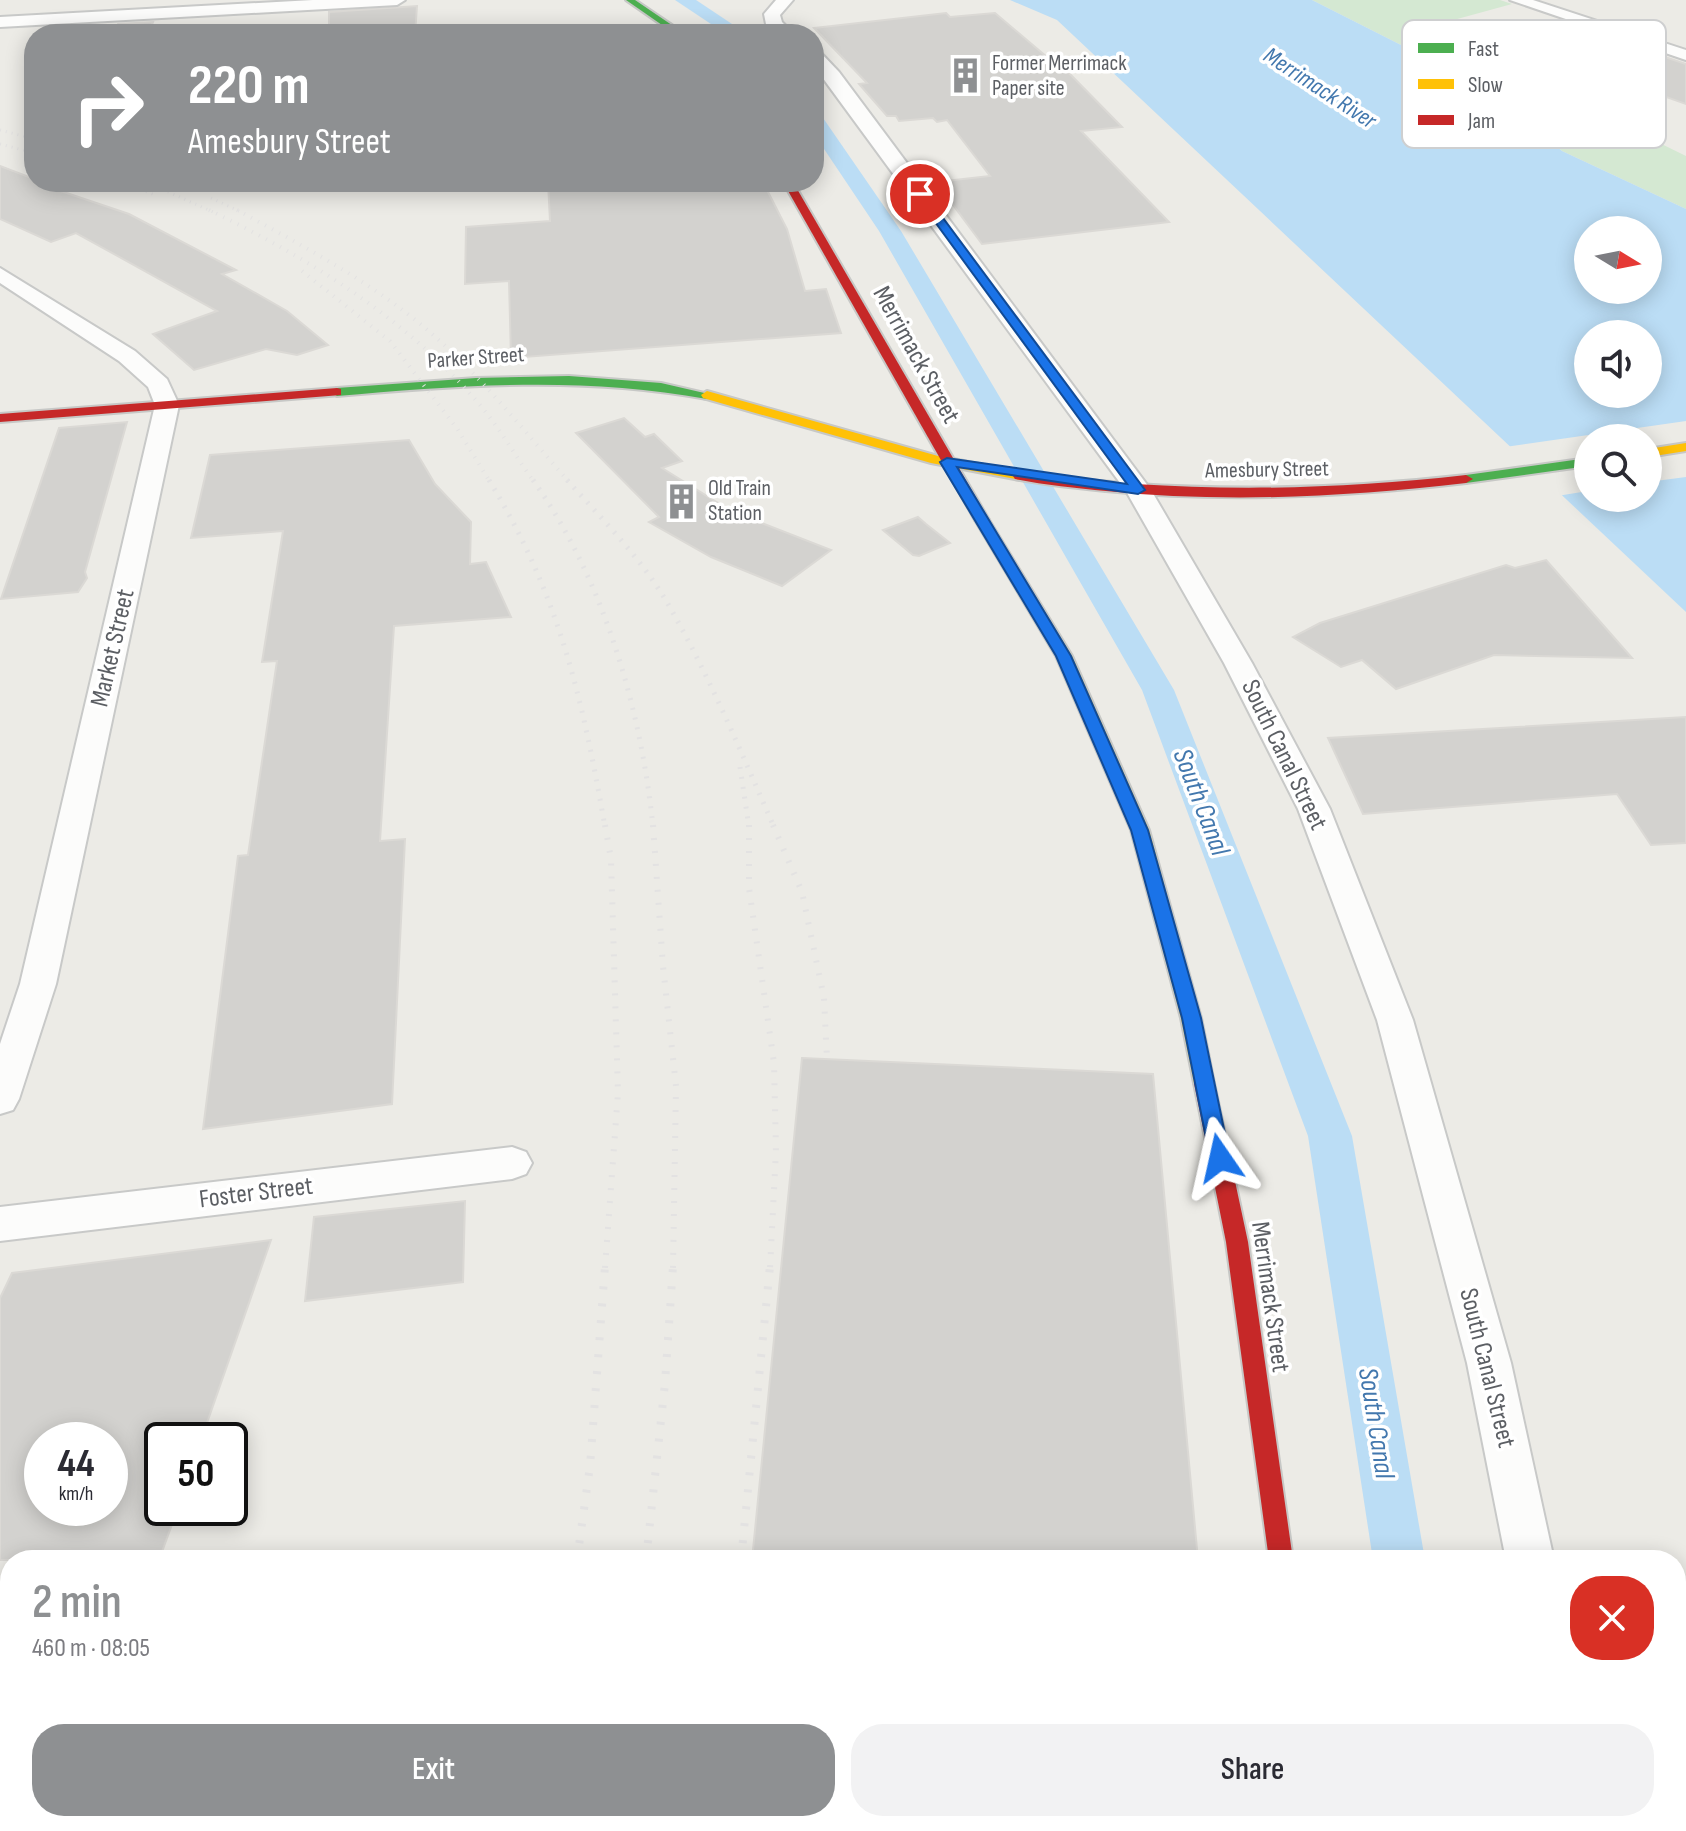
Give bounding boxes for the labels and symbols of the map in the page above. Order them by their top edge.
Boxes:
legend [1402,20,1666,148]
text: Fast [1468,36,1499,63]
water label: Merrimack River [1258,41,1383,136]
place label: Former Merrimack Paper site [992,50,1127,102]
building icon: Former Merrimack Paper site [947,57,985,95]
text: Slow [1468,72,1503,99]
text: Jam [1467,108,1495,135]
pin [886,160,954,228]
north arrow [1574,216,1662,304]
street label: Merrimack Street [866,281,966,429]
street label: Parker Street [427,341,526,375]
street label: Amesbury Street [1204,455,1329,485]
place label: Old Train Station [708,475,771,527]
building icon: Old Train Station [663,482,701,520]
street label: Market Street [84,586,142,710]
street label: South Canal Street [1234,675,1334,835]
water label: South Canal [1166,744,1237,861]
position arrow [1178,1116,1262,1200]
street label: Foster Street [197,1171,315,1215]
street label: Merrimack Street [1244,1220,1296,1374]
street label: South Canal Street [1452,1285,1522,1451]
water label: South Canal [1351,1365,1401,1482]
speed limit sign: 50 [144,1422,248,1526]

